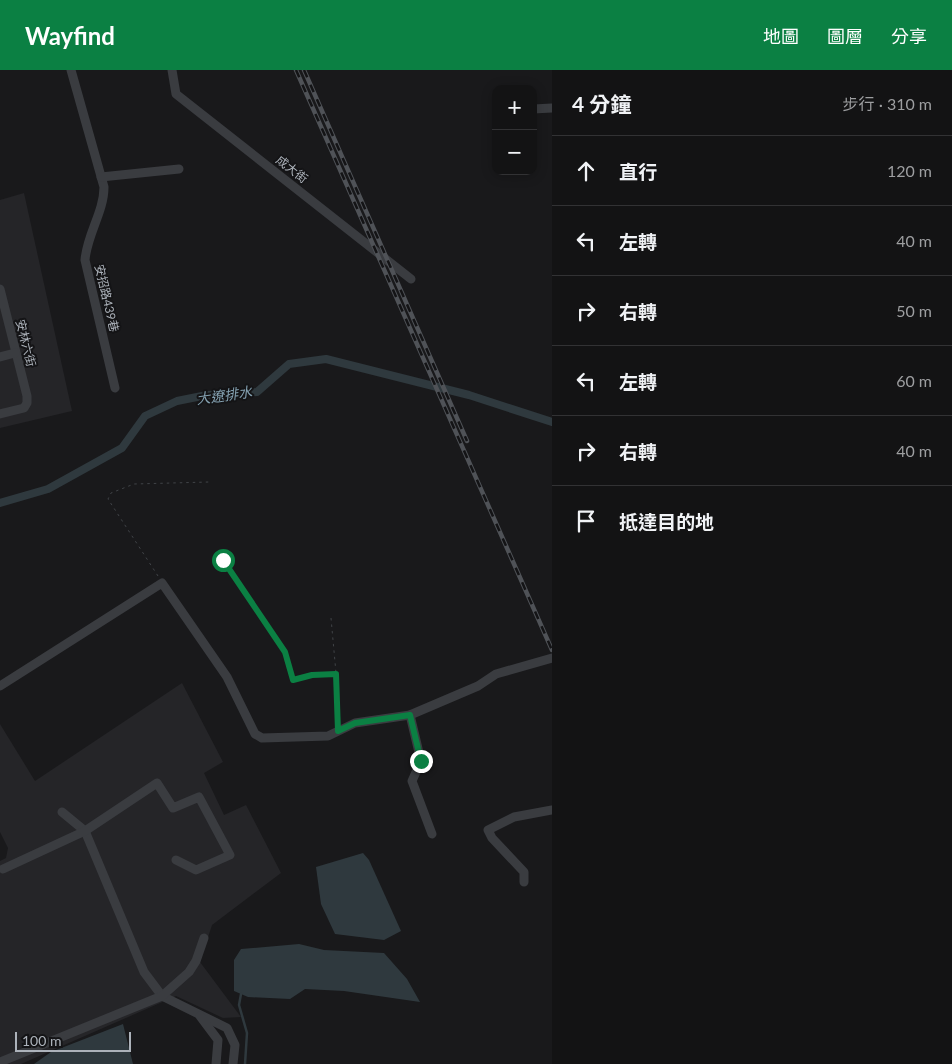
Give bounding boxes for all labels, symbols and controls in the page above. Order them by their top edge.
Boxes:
text: Wayfind [25,21,115,50]
text: 地圖 [763,25,799,47]
text: 圖層 [827,25,863,47]
text: 分享 [891,25,927,47]
map controls [492,85,537,175]
button: + [492,85,537,130]
text: 4 分鐘 [572,91,631,116]
text: 步行 · 310 m [843,94,932,113]
button: − [492,130,537,175]
street label: 成大街 [273,152,311,186]
icon: ahead [572,157,600,185]
text: 直行 [619,160,657,183]
text: 120 m [887,161,932,180]
icon: left [572,227,600,255]
text: 左轉 [619,230,657,253]
text: 40 m [896,231,932,250]
street label: 安招路439巷 [92,263,122,333]
icon: right [572,297,600,325]
text: 右轉 [619,300,657,323]
text: 50 m [896,301,932,320]
street label: 安林六街 [13,318,39,368]
icon: left [572,367,600,395]
text: 左轉 [619,370,657,393]
text: 60 m [896,371,932,390]
water label: 大遼排水 [195,383,254,407]
icon: right [572,437,600,465]
text: 右轉 [619,440,657,463]
text: 40 m [896,441,932,460]
icon: arrive [572,507,600,535]
text: 抵達目的地 [619,510,714,533]
route start [212,549,235,572]
route end [410,750,433,773]
scale bar [15,1029,131,1052]
text: 100 m [22,1032,61,1049]

